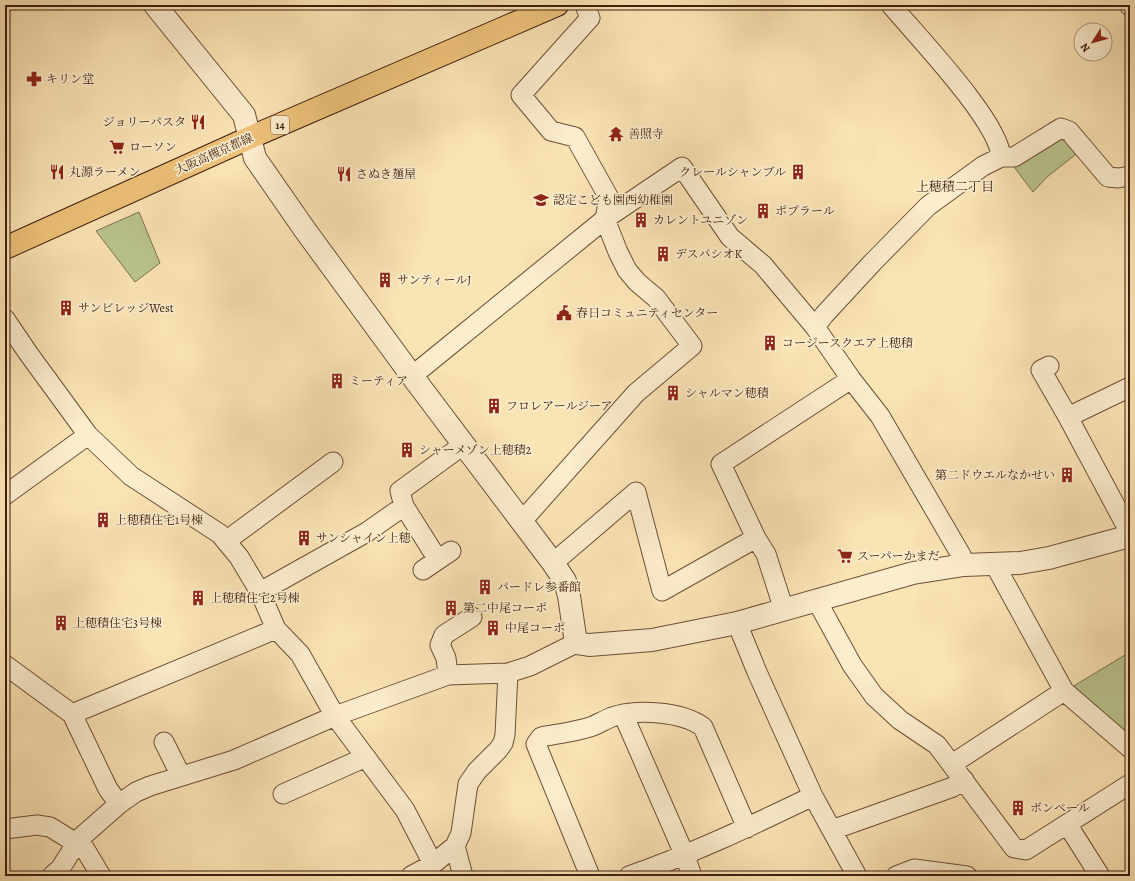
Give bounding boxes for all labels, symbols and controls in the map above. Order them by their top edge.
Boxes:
north arrow [1073,22,1113,62]
text: N [1077,40,1094,55]
pharmacy icon: キリン堂 [25,70,43,88]
place label: キリン堂 [46,71,94,87]
restaurant icon: ジョリーパスタ [189,113,207,131]
place label: ジョリーパスタ [103,114,186,130]
road number: 14 [271,116,289,134]
temple icon: 善照寺 [607,125,625,143]
place label: 善照寺 [628,126,664,142]
street label: 大阪高槻京都線 [172,130,256,178]
supermarket icon: ローソン [108,138,126,156]
place label: ローソン [129,139,177,155]
restaurant icon: 丸源ラーメン [48,163,66,181]
building icon: クレールシャンブル [789,163,807,181]
place label: 丸源ラーメン [69,164,140,180]
place label: クレールシャンブル [679,164,786,180]
restaurant icon: さぬき麺屋 [335,165,353,183]
place label: さぬき麺屋 [356,166,416,182]
district label: 上穂積二丁目 [916,178,994,195]
school or university icon: 認定こども園西幼稚園 [532,191,550,209]
place label: 認定こども園西幼稚園 [553,192,673,208]
building icon: ポプラール [754,202,772,220]
place label: ポプラール [775,203,835,219]
building icon: カレントユニゾン [632,211,650,229]
place label: カレントユニゾン [653,212,748,228]
building icon: デスパシオK [654,245,672,263]
place label: デスパシオK [675,246,743,262]
building icon: サンティールJ [376,271,394,289]
place label: サンティールJ [397,272,471,288]
building icon: サンビレッジWest [57,299,75,317]
place label: サンビレッジWest [78,300,174,316]
public building icon: 春日コミュニティセンター [555,304,573,322]
place label: 春日コミュニティセンター [576,305,718,321]
building icon: コージースクエア上穂積 [761,334,779,352]
place label: コージースクエア上穂積 [782,335,913,351]
building icon: ミーティア [328,372,346,390]
place label: ミーティア [349,373,408,389]
building icon: シャルマン穂積 [664,384,682,402]
place label: シャルマン穂積 [685,385,769,401]
building icon: フロレアールジーア [485,397,503,415]
place label: フロレアールジーア [506,398,613,414]
building icon: シャーメゾン上穂積2 [398,441,416,459]
place label: シャーメゾン上穂積2 [419,442,532,458]
building icon: 第二ドウエルなかせい [1058,466,1076,484]
place label: 第二ドウエルなかせい [935,467,1055,483]
building icon: 上穂積住宅1号棟 [94,511,112,529]
place label: 上穂積住宅1号棟 [115,512,203,528]
building icon: サンシャイン上穂 [295,529,313,547]
place label: サンシャイン上穂 [316,530,411,546]
supermarket icon: スーパーかまだ [836,547,854,565]
place label: スーパーかまだ [857,548,940,564]
building icon: パードレ参番館 [476,578,494,596]
place label: パードレ参番館 [497,579,581,595]
building icon: 上穂積住宅2号棟 [189,589,207,607]
place label: 上穂積住宅2号棟 [210,590,300,606]
building icon: 第二中尾コーポ [442,599,460,617]
place label: 第二中尾コーポ [463,600,547,616]
building icon: 上穂積住宅3号棟 [52,614,70,632]
place label: 上穂積住宅3号棟 [73,615,162,631]
building icon: 中尾コーポ [484,619,502,637]
place label: 中尾コーポ [505,620,565,636]
building icon: ボンベール [1009,799,1027,817]
place label: ボンベール [1030,800,1090,816]

